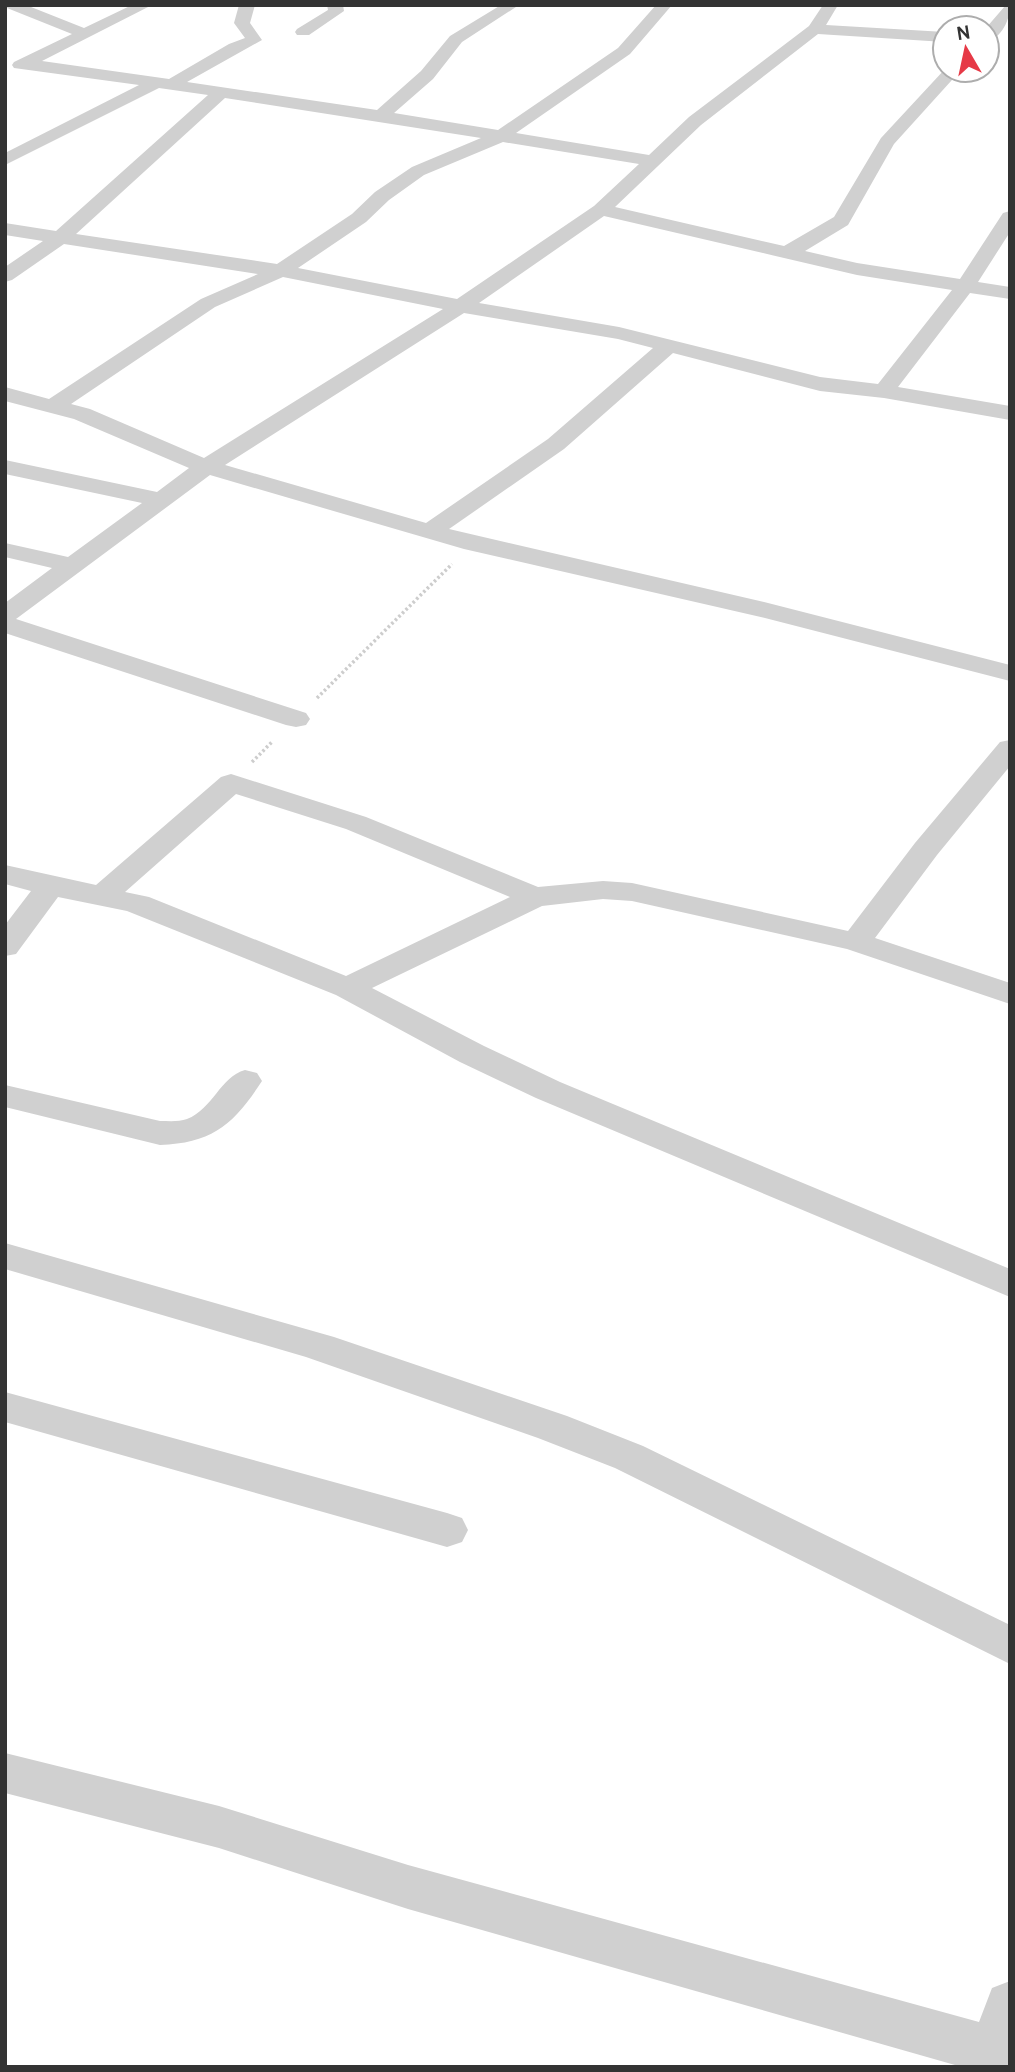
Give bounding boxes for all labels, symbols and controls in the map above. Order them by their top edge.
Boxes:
north arrow [931,14,1001,84]
text: N [955,20,972,45]

